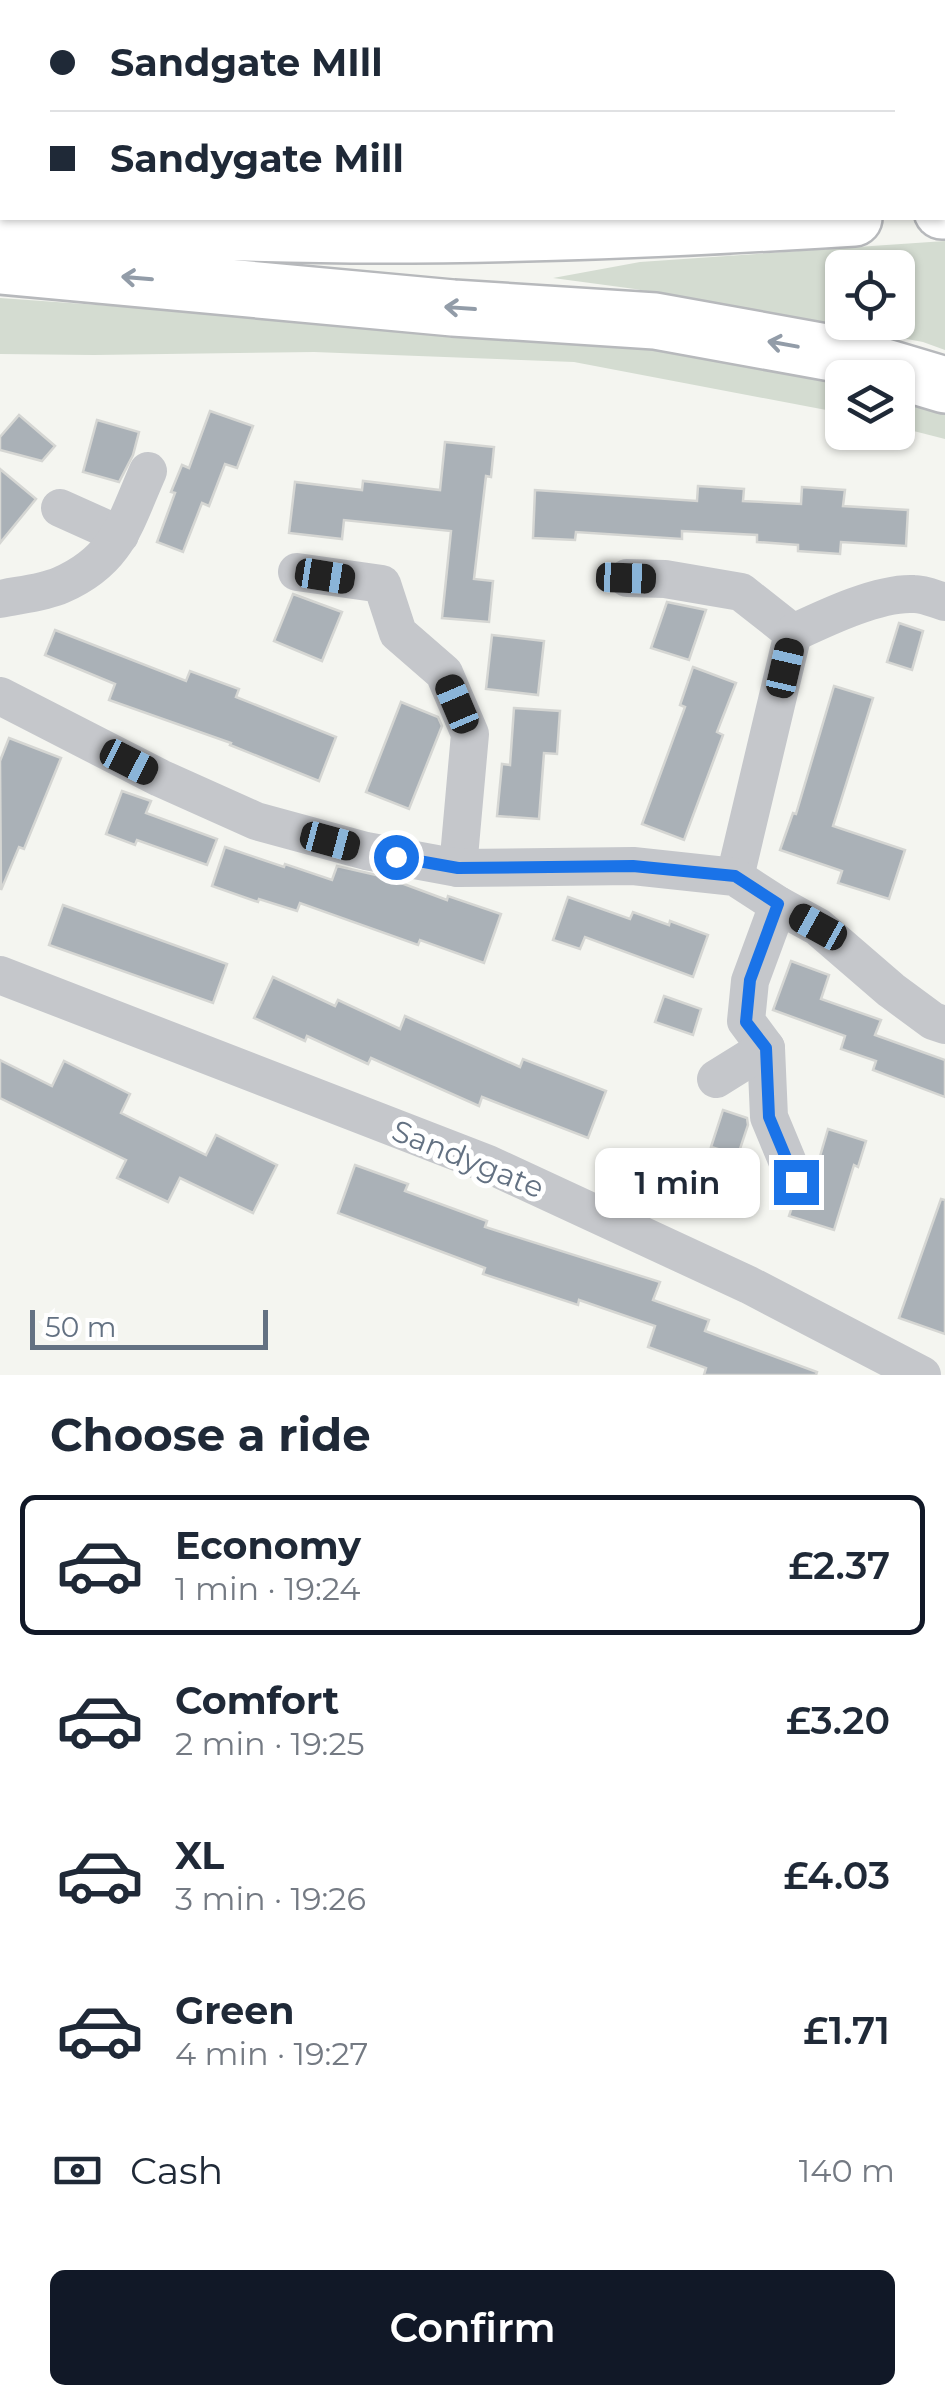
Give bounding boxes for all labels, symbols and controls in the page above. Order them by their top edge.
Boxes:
text: Sandgate MIll [110,39,383,86]
text: Sandygate Mill [110,135,404,182]
map controls [825,250,915,450]
button: locate [825,250,915,340]
one-way arrow [121,269,153,288]
one-way arrow [445,299,477,318]
one-way arrow [767,334,800,353]
button: layers [825,360,915,450]
car [293,556,357,596]
car [595,562,657,594]
car [764,635,806,701]
car [431,671,483,737]
car [95,735,163,789]
car [297,819,363,863]
route start [374,835,419,880]
car [784,899,852,955]
street label: Sandygate [387,1112,549,1206]
callout: 1 min [596,1147,761,1217]
route end [774,1160,819,1205]
text: 1 min [635,1163,720,1202]
scale bar [30,1305,268,1350]
text: 50 m [45,1310,116,1344]
text: Choose a ride [50,1407,371,1462]
icon: car [55,1520,145,1610]
text: Economy [175,1522,361,1569]
text: £2.37 [788,1542,890,1589]
text: 1 min · 19:24 [175,1569,360,1608]
icon: car [55,1675,145,1765]
text: Comfort [175,1677,339,1724]
text: £3.20 [786,1697,890,1744]
text: 2 min · 19:25 [175,1724,365,1763]
icon: car [55,1830,145,1920]
text: XL [175,1832,224,1879]
text: £4.03 [783,1852,890,1899]
text: 3 min · 19:26 [175,1879,366,1918]
icon: car [55,1985,145,2075]
text: Green [175,1987,295,2034]
text: £1.71 [803,2007,890,2054]
text: 4 min · 19:27 [175,2034,368,2073]
icon: cash [50,2143,105,2198]
text: Cash [130,2147,223,2194]
text: 140 m [799,2151,895,2190]
button: Confirm [50,2270,895,2385]

